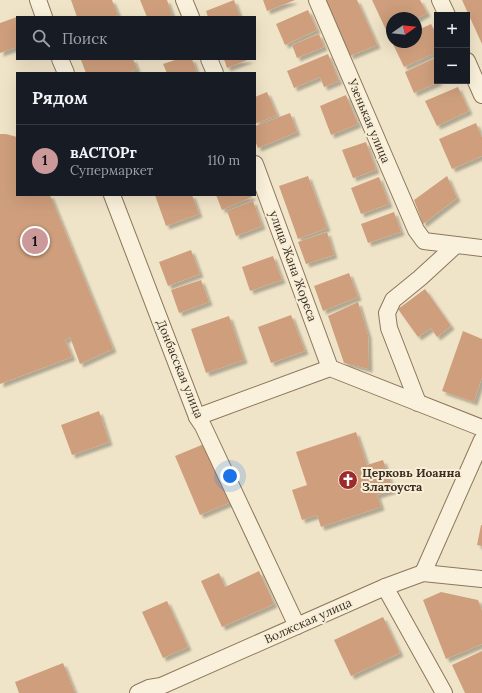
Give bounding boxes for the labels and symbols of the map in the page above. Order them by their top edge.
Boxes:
north arrow [386,12,422,48]
street label: Узенькая улица [345,76,394,165]
street label: улица Жана Жореса [266,208,320,323]
pin: 1 [22,226,48,256]
street label: Донбасская улица [154,317,207,420]
place label: Церковь Иоанна Златоуста [362,465,462,494]
your location [220,466,240,486]
church icon: Церковь Иоанна Златоуста [337,469,359,491]
street label: Волжская улица [262,595,354,647]

